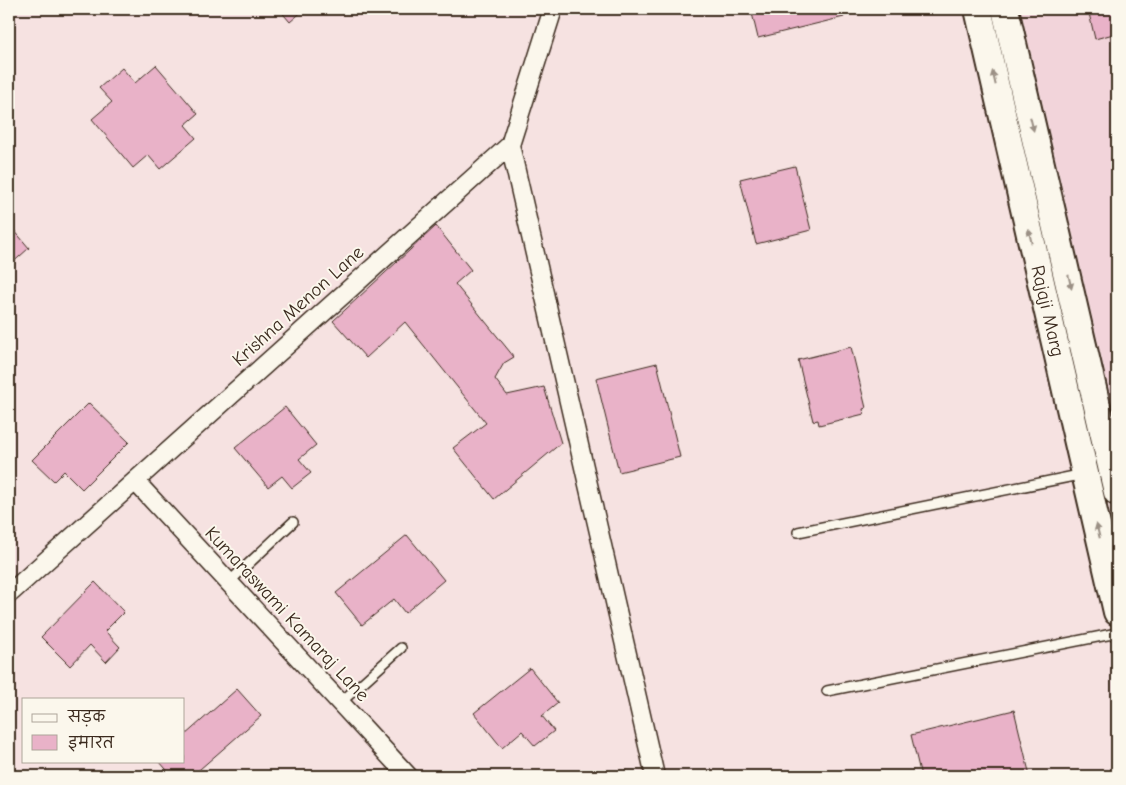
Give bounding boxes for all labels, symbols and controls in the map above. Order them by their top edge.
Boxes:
one-way arrow [989,69,997,85]
one-way arrow [1028,117,1036,132]
one-way arrow [1026,229,1034,244]
street label: Krishna Menon Lane [228,241,368,371]
street label: Rajaji Marg [1026,263,1069,359]
one-way arrow [1066,275,1074,290]
street label: Kumaraswami Kamaraj Lane [200,522,374,706]
one-way arrow [1094,523,1102,538]
legend [22,698,185,762]
text: सड़क [67,708,106,727]
text: इमारत [68,734,115,752]

